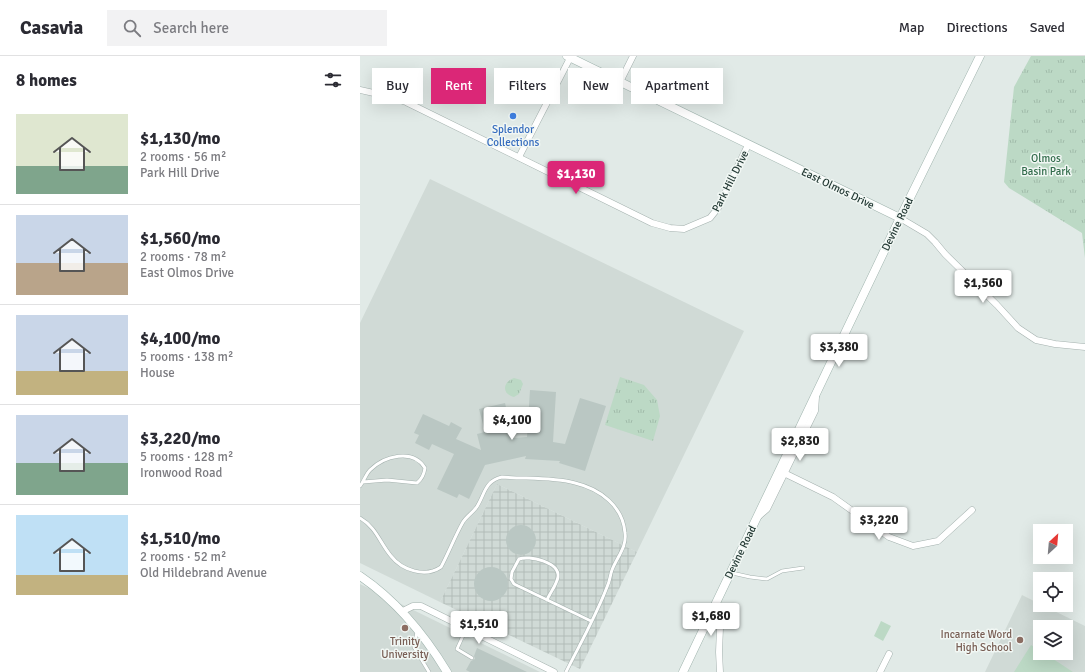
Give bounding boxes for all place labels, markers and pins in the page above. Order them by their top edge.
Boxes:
marker: Splendor Collections [508,111,518,121]
place label: Splendor Collections [487,123,540,149]
pin: $1,130 [543,161,609,195]
pin: $1,560 [950,270,1016,304]
pin: $3,380 [806,334,872,368]
pin: $4,100 [479,407,545,441]
pin: $2,830 [767,428,833,462]
pin: $3,220 [846,507,912,541]
pin: $1,680 [678,603,744,637]
pin: $1,510 [446,611,512,645]
marker: Trinity University [400,623,410,633]
place label: Incarnate Word High School [940,628,1012,654]
place label: Trinity University [381,635,430,661]
marker: Incarnate Word High School [1015,635,1025,645]

